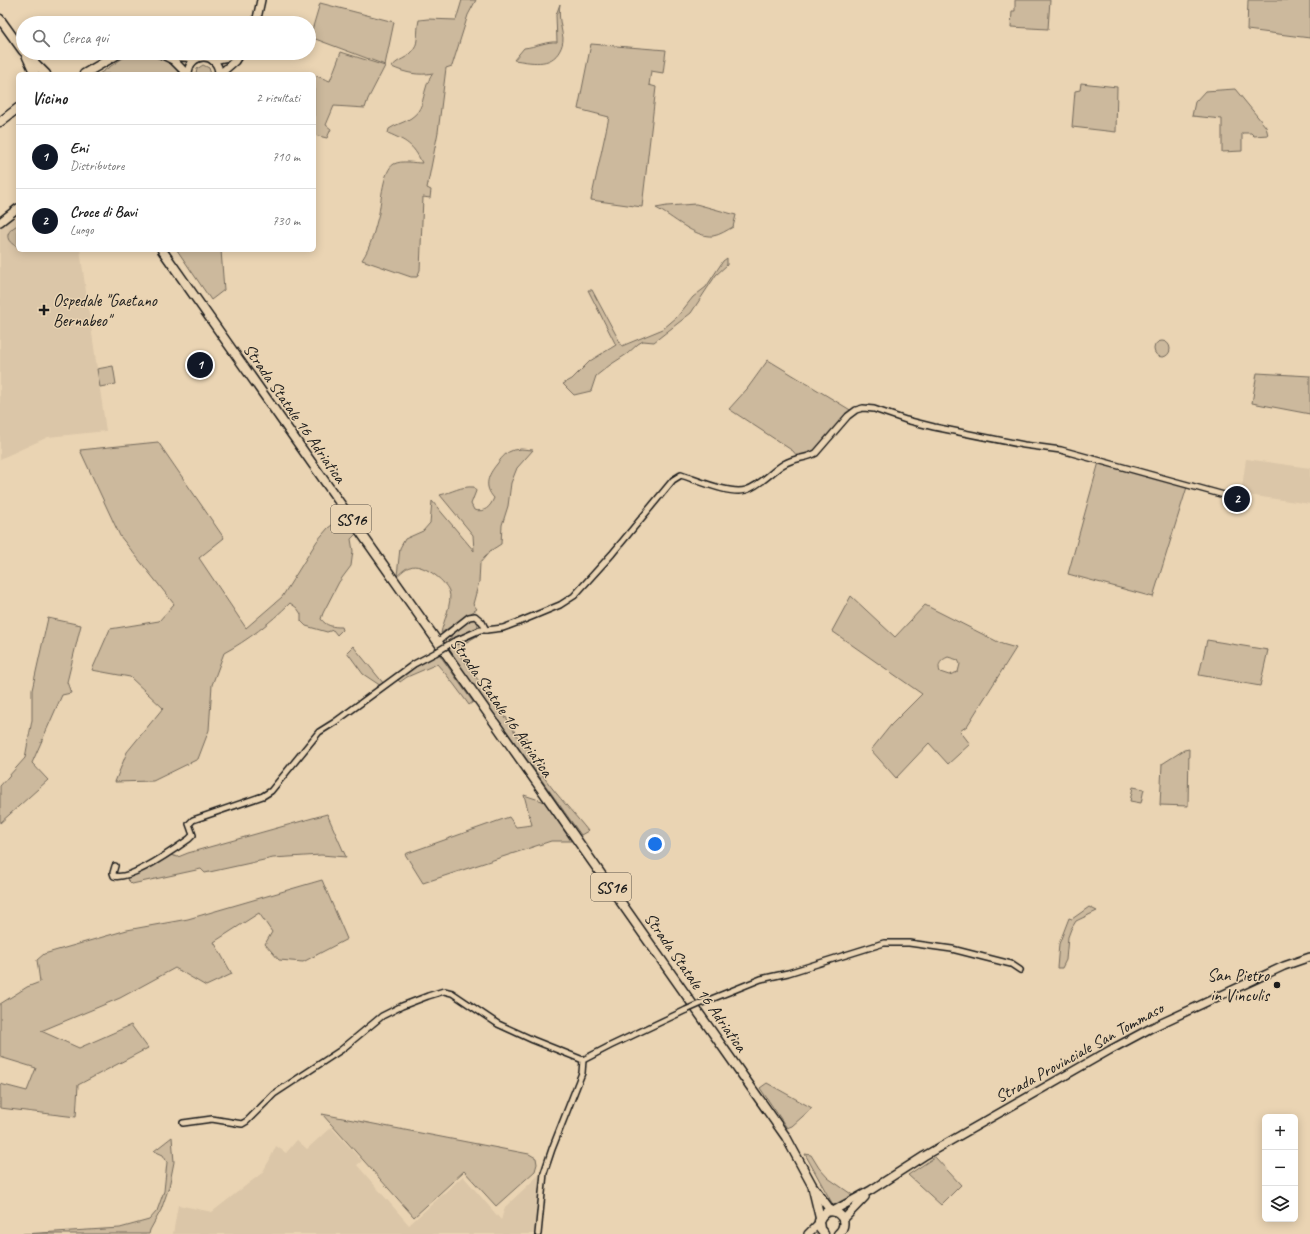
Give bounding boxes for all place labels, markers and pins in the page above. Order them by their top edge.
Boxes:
place label: Ospedale "Gaetano Bernabeo" [53,290,158,331]
marker: Ospedale "Gaetano Bernabeo" [38,304,50,316]
pin: 1 [187,350,213,380]
pin: 2 [1224,484,1250,514]
place label: San Pietro in Vinculis [1207,965,1270,1006]
marker: San Pietro in Vinculis [1272,980,1282,990]

